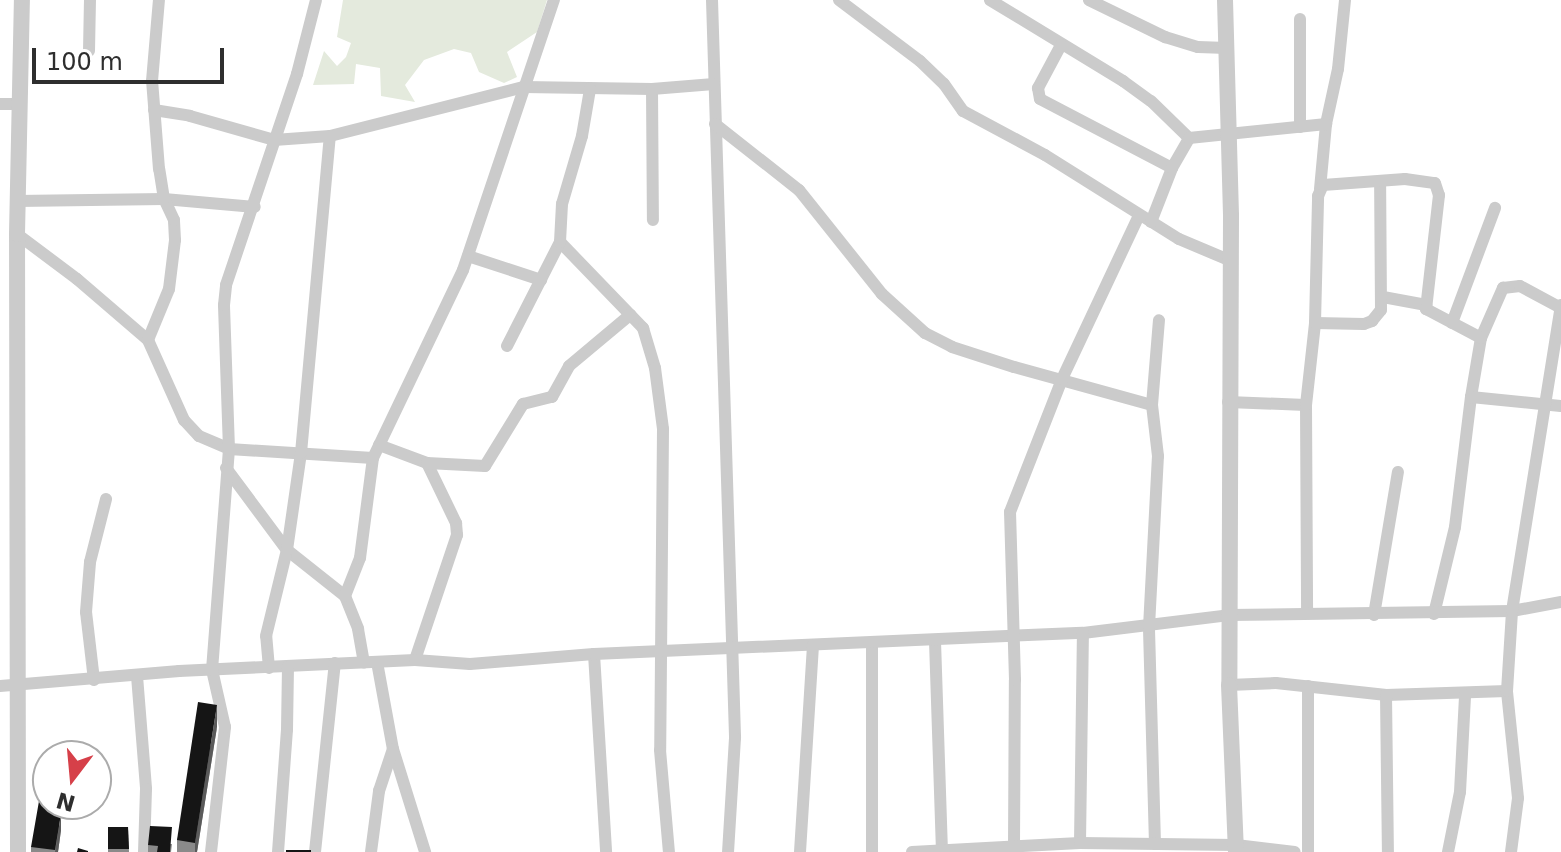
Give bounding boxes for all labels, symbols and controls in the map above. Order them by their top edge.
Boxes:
scale bar [36,32,228,82]
text: 100 m [46,48,123,76]
north arrow [32,740,112,820]
text: N [54,787,78,816]

